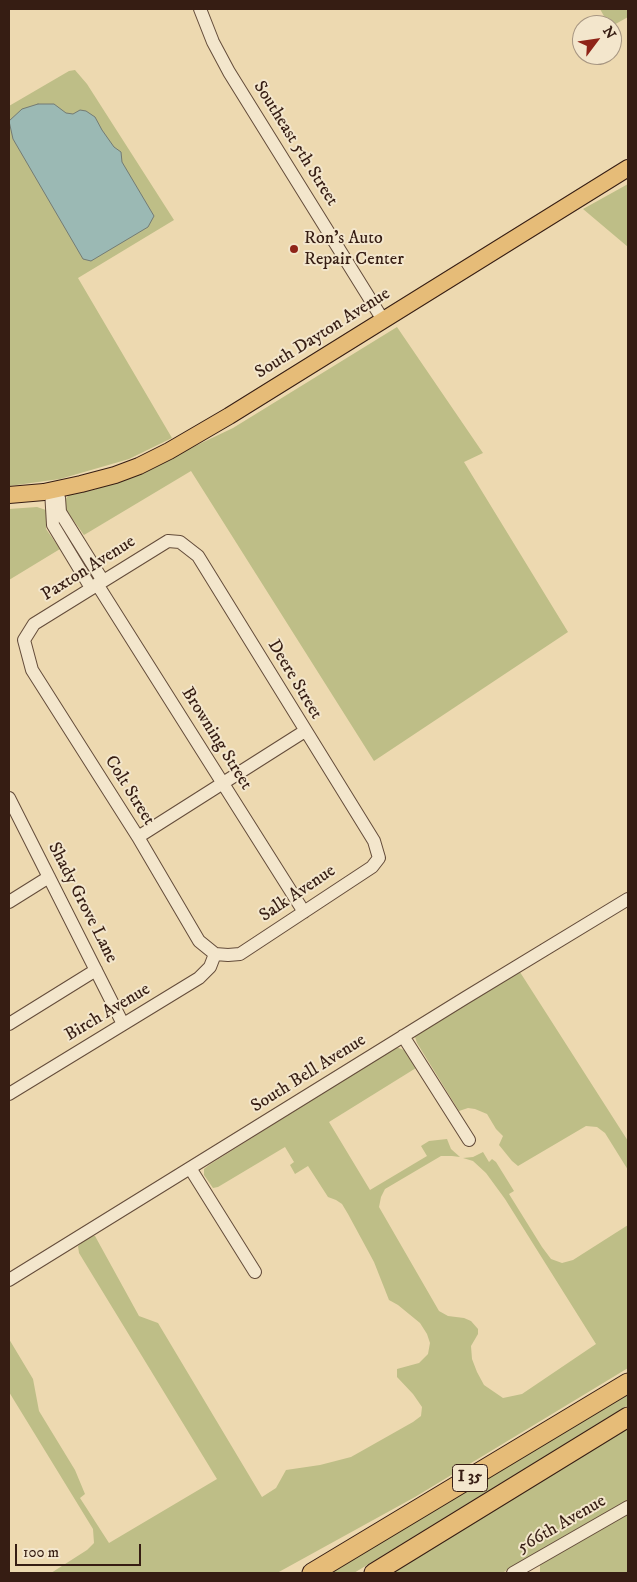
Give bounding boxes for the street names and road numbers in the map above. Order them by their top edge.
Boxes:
street label: Southeast 5th Street [248,77,342,211]
street label: South Dayton Avenue [251,284,395,384]
street label: Paxton Avenue [38,532,140,606]
street label: Deere Street [262,636,326,724]
street label: Browning Street [176,684,256,794]
street label: Colt Street [99,752,159,830]
street label: Shady Grove Lane [42,839,122,967]
street label: Salk Avenue [256,861,340,927]
street label: Birch Avenue [61,979,155,1047]
street label: South Bell Avenue [248,1030,370,1118]
road number: I 35 [452,1465,488,1492]
street label: 566th Avenue [514,1491,610,1559]

